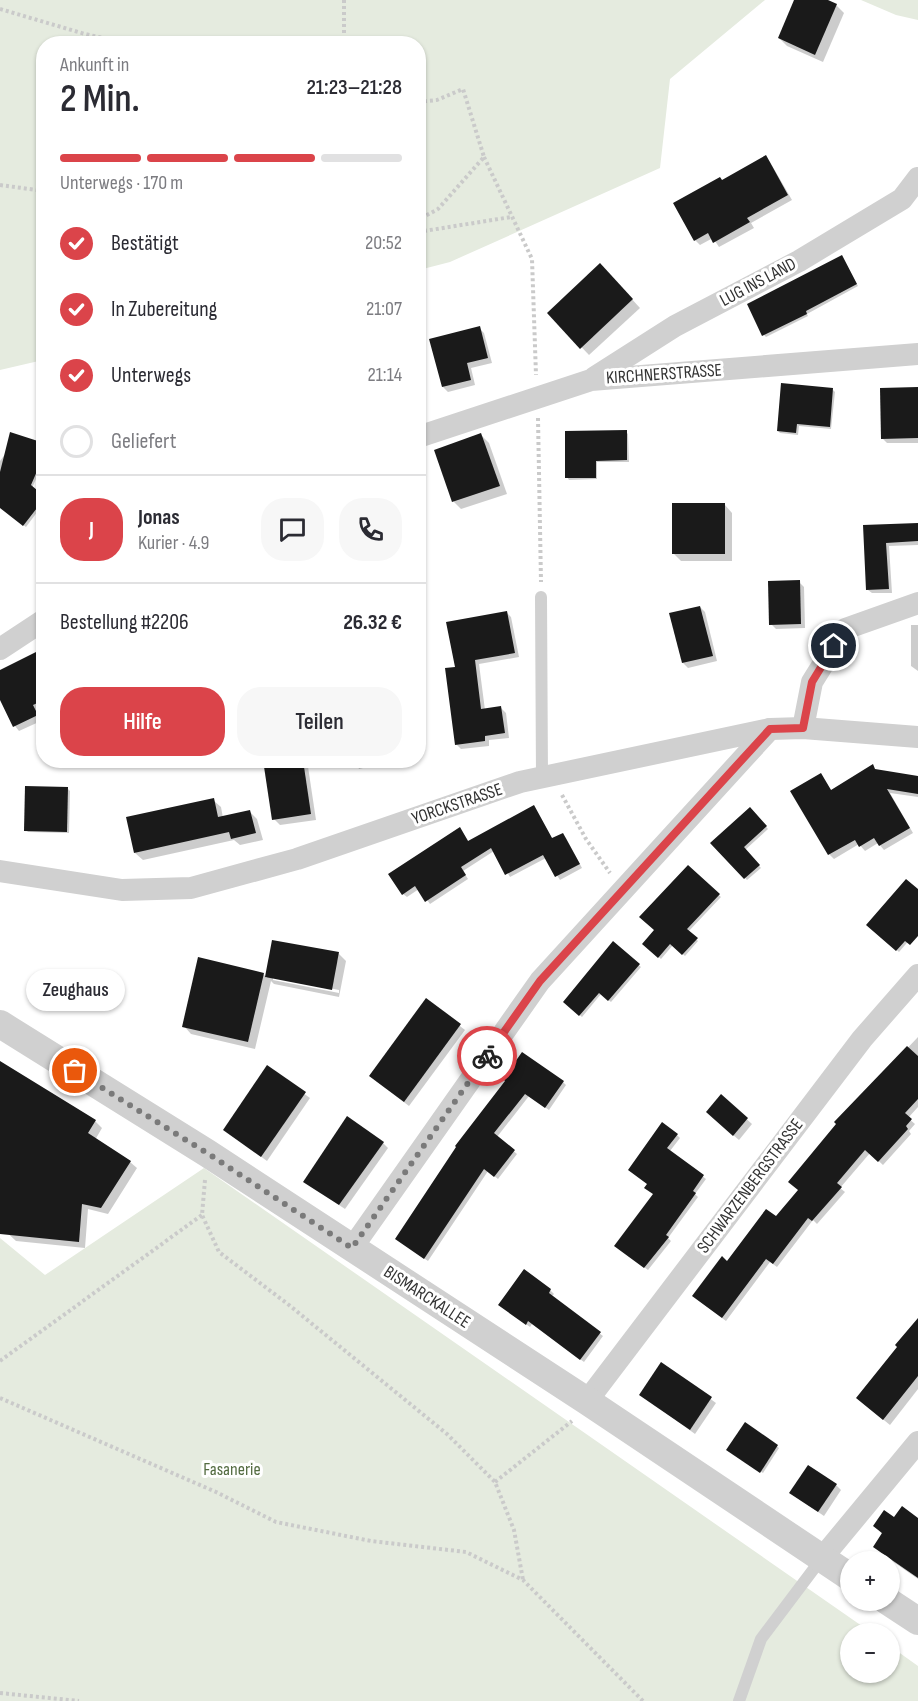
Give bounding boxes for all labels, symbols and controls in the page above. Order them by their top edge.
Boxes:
text: Ankunft in [60,53,129,77]
text: 21:23–21:28 [306,74,402,101]
text: 2 Min. [60,76,140,123]
text: Unterwegs · 170 m [60,171,183,195]
icon: check [60,227,93,260]
text: Bestätigt [111,230,179,257]
text: 20:52 [365,231,402,255]
street label: LUG INS LAND [716,253,800,311]
icon: check [60,293,93,326]
text: In Zubereitung [111,296,217,323]
text: 21:07 [366,297,402,321]
icon: check [60,359,93,392]
street label: KIRCHNERSTRASSE [605,359,723,389]
text: Unterwegs [111,362,191,389]
text: 21:14 [368,363,402,387]
text: Geliefert [111,428,176,455]
button: chat [261,498,324,561]
button: phone [339,498,402,561]
text: Jonas [138,504,180,531]
text: J [89,516,94,543]
text: Kurier · 4.9 [138,531,209,555]
text: Bestellung #2206 [60,609,189,636]
text: 26.32 € [343,609,402,636]
pin [808,620,859,671]
icon: home [817,629,850,662]
button: Hilfe [60,687,225,756]
button: Teilen [237,687,402,756]
street label: YORCKSTRASSE [409,779,505,829]
callout: Zeughaus [26,969,124,1011]
text: Zeughaus [42,978,109,1002]
courier [457,1026,517,1086]
icon: bike [471,1040,504,1073]
pin [49,1045,100,1096]
icon: bag [58,1054,91,1087]
street label: SCHWARZENBERGSTRASSE [693,1115,807,1257]
street label: BISMARCKALLEE [380,1261,474,1333]
park label: Fasanerie [203,1459,261,1480]
map controls [840,1551,900,1683]
button: + [840,1551,900,1611]
button: − [840,1623,900,1683]

